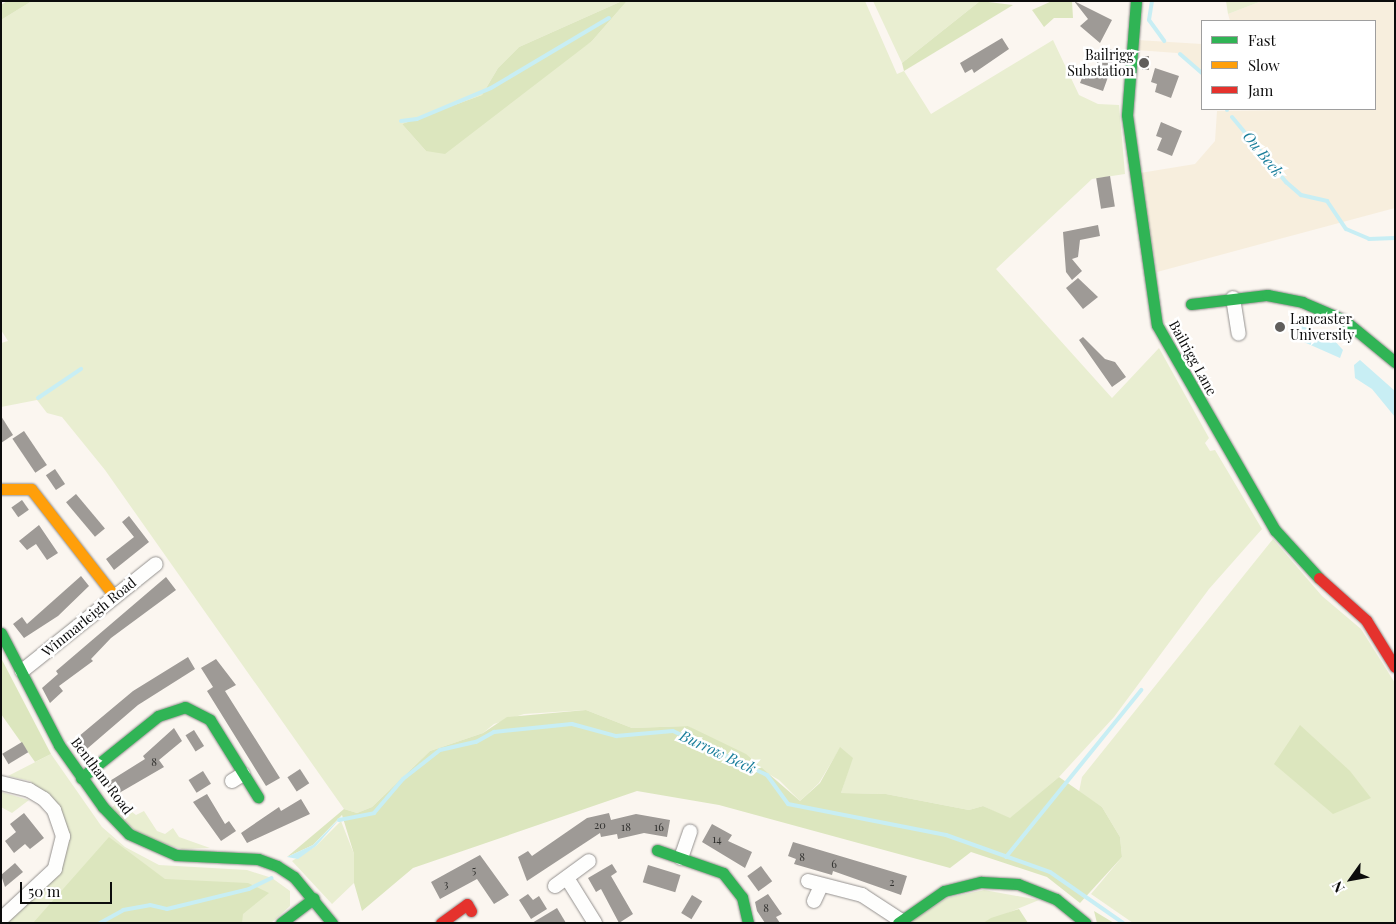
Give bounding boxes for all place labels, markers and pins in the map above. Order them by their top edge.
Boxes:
place label: Bailrigg Substation [1067,47,1134,80]
marker: Bailrigg Substation [1138,57,1150,69]
place label: Lancaster University [1290,311,1354,344]
marker: Lancaster University [1274,321,1286,333]

